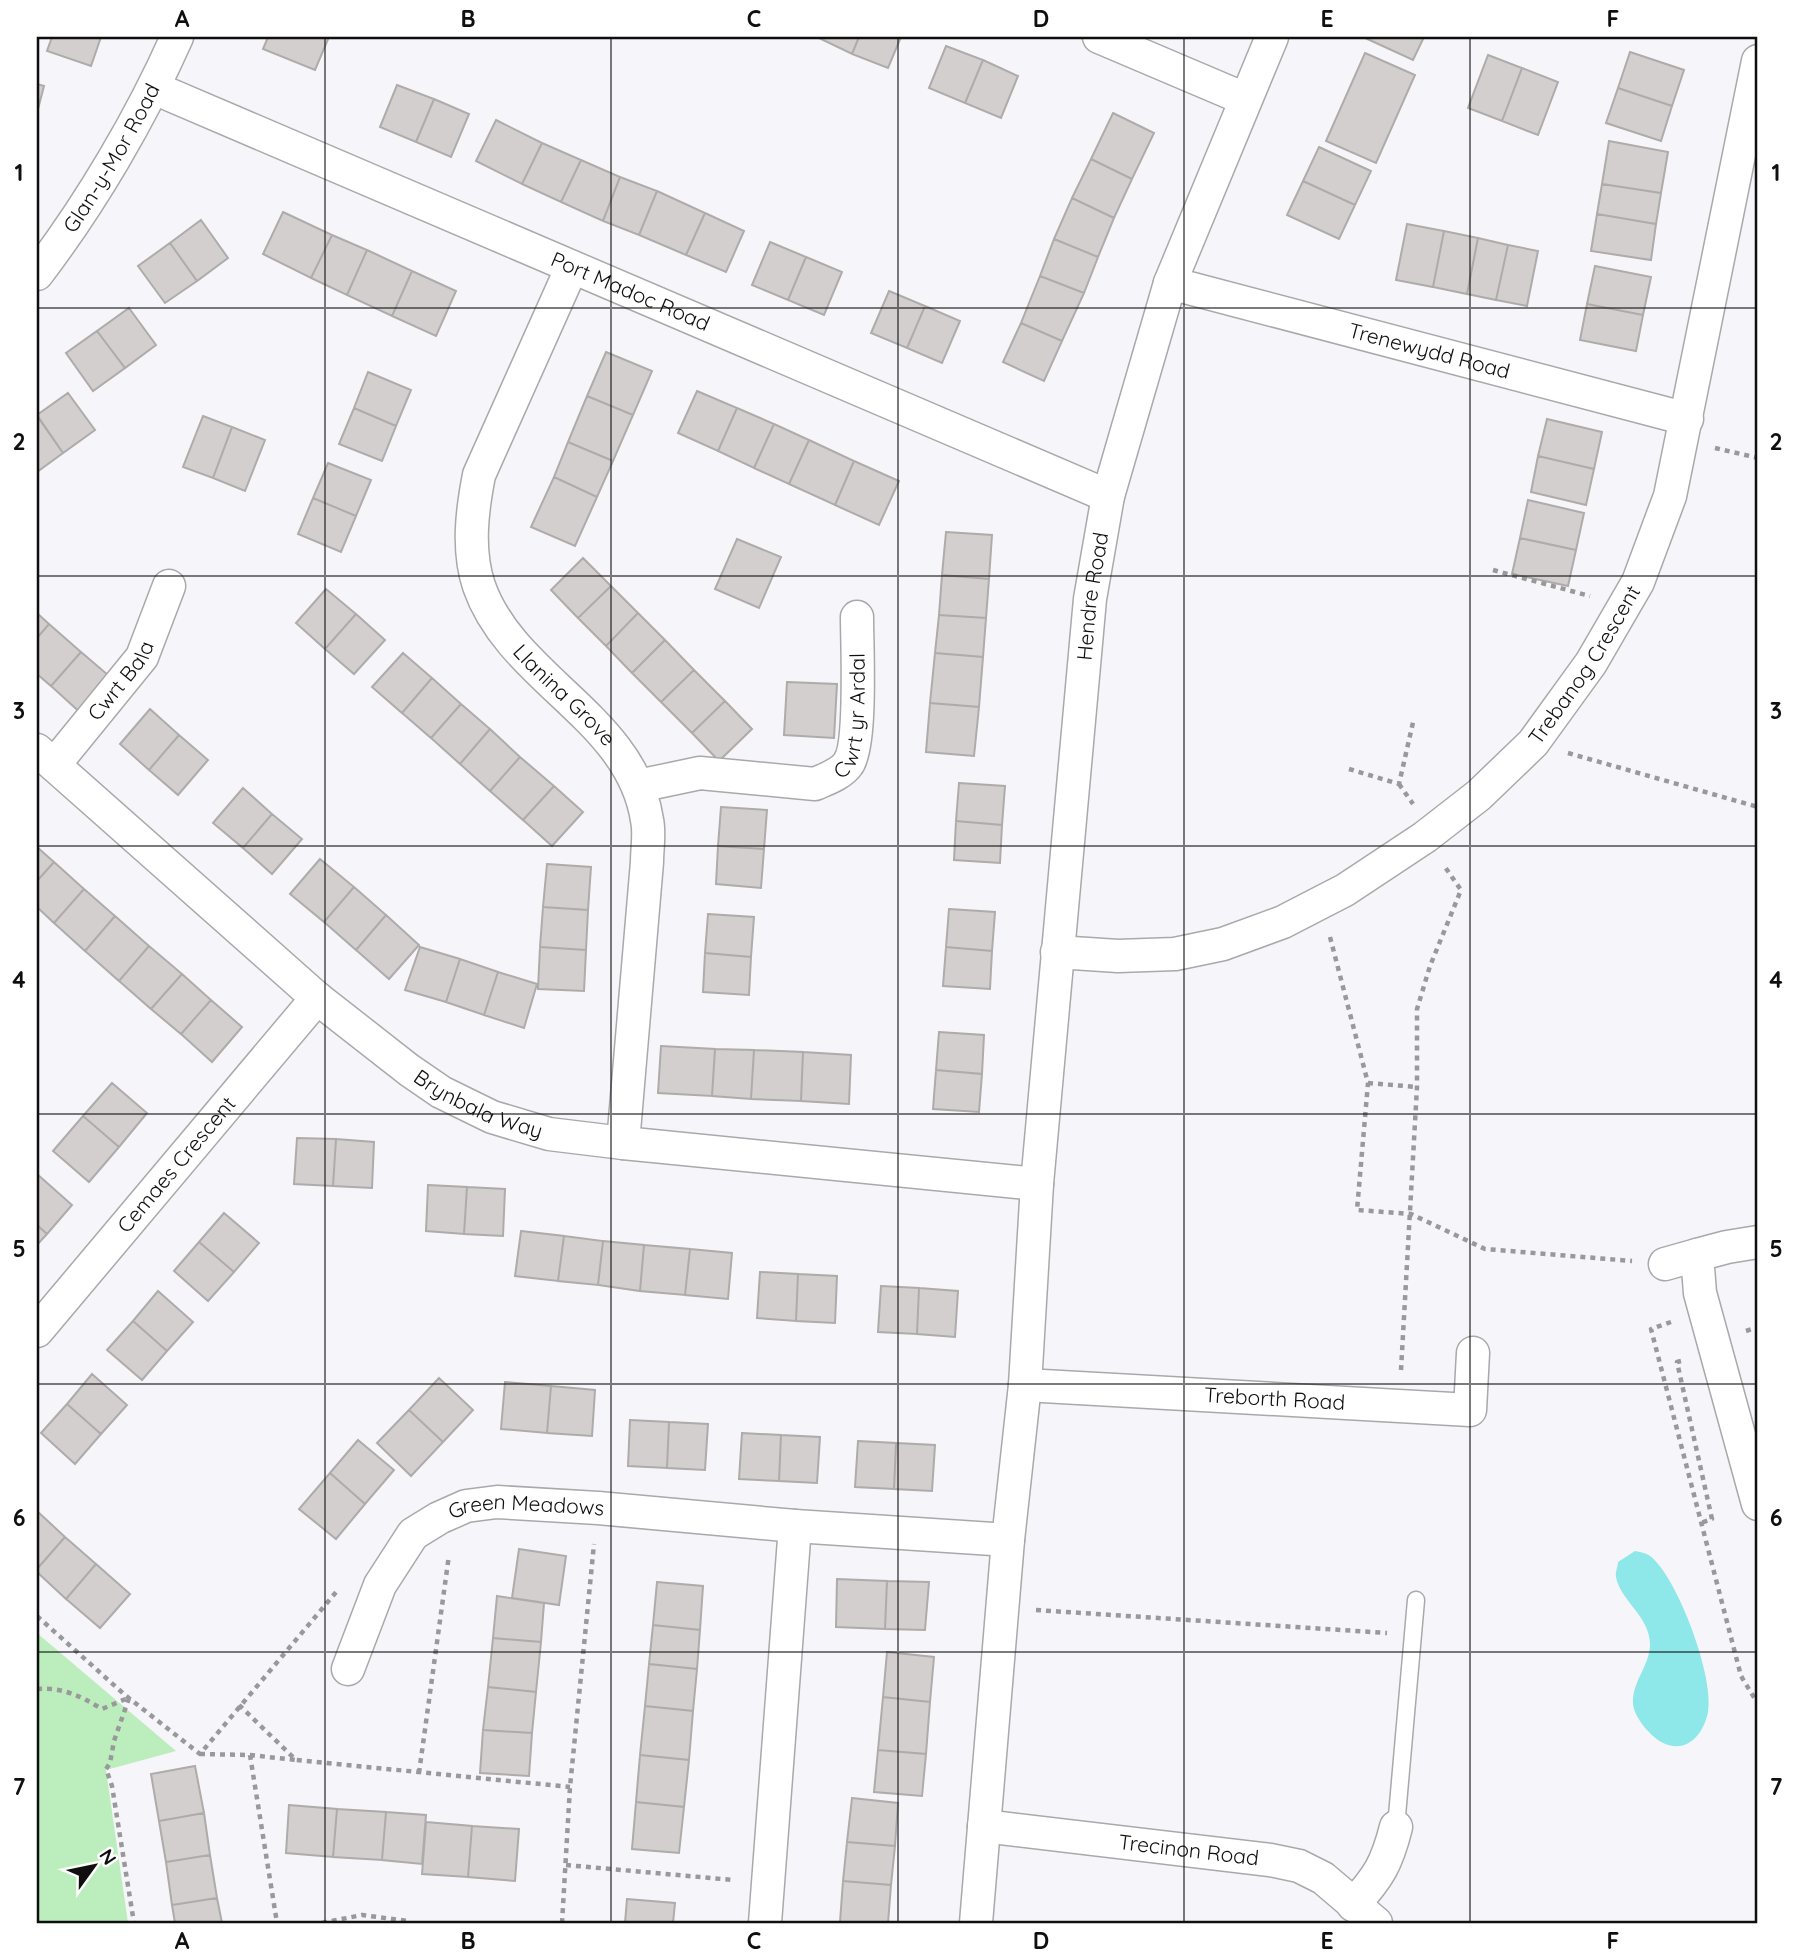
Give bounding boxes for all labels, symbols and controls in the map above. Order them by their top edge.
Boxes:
text: A [175,4,190,33]
text: B [460,4,476,33]
text: C [747,4,761,33]
text: D [1033,4,1049,33]
text: E [1320,4,1334,33]
text: F [1607,4,1619,33]
street label: Glan-y-Mor Road [57,79,165,237]
text: 1 [15,158,23,187]
text: 1 [1772,158,1780,187]
street label: Port Madoc Road [547,245,714,336]
street label: Trenewydd Road [1346,317,1513,384]
text: 2 [12,427,26,456]
text: 2 [1769,427,1783,456]
street label: Hendre Road [1070,530,1113,661]
street label: Trebanog Crescent [1522,580,1645,749]
street label: Cwrt Bala [82,637,159,725]
street label: Llanina Grove [508,638,622,751]
street label: Cwrt yr Ardal [828,653,870,784]
text: 3 [13,696,25,725]
text: 3 [1770,696,1782,725]
text: 4 [12,965,26,994]
text: 4 [1769,965,1783,994]
street label: Brynbala Way [409,1063,546,1143]
street label: Cemaes Crescent [111,1091,241,1238]
text: 5 [12,1234,26,1263]
text: 5 [1769,1234,1783,1263]
street label: Treborth Road [1203,1381,1346,1415]
street label: Green Meadows [444,1488,606,1524]
text: 6 [13,1503,25,1532]
text: 6 [1770,1503,1782,1532]
text: 7 [13,1772,26,1801]
text: 7 [1770,1772,1783,1801]
street label: Trecinon Road [1117,1828,1260,1871]
north arrow [60,1830,130,1900]
text: N [94,1844,122,1869]
text: A [175,1926,190,1955]
text: B [460,1926,476,1955]
text: C [747,1926,761,1955]
text: D [1033,1926,1049,1955]
text: E [1320,1926,1334,1955]
text: F [1607,1926,1619,1955]

